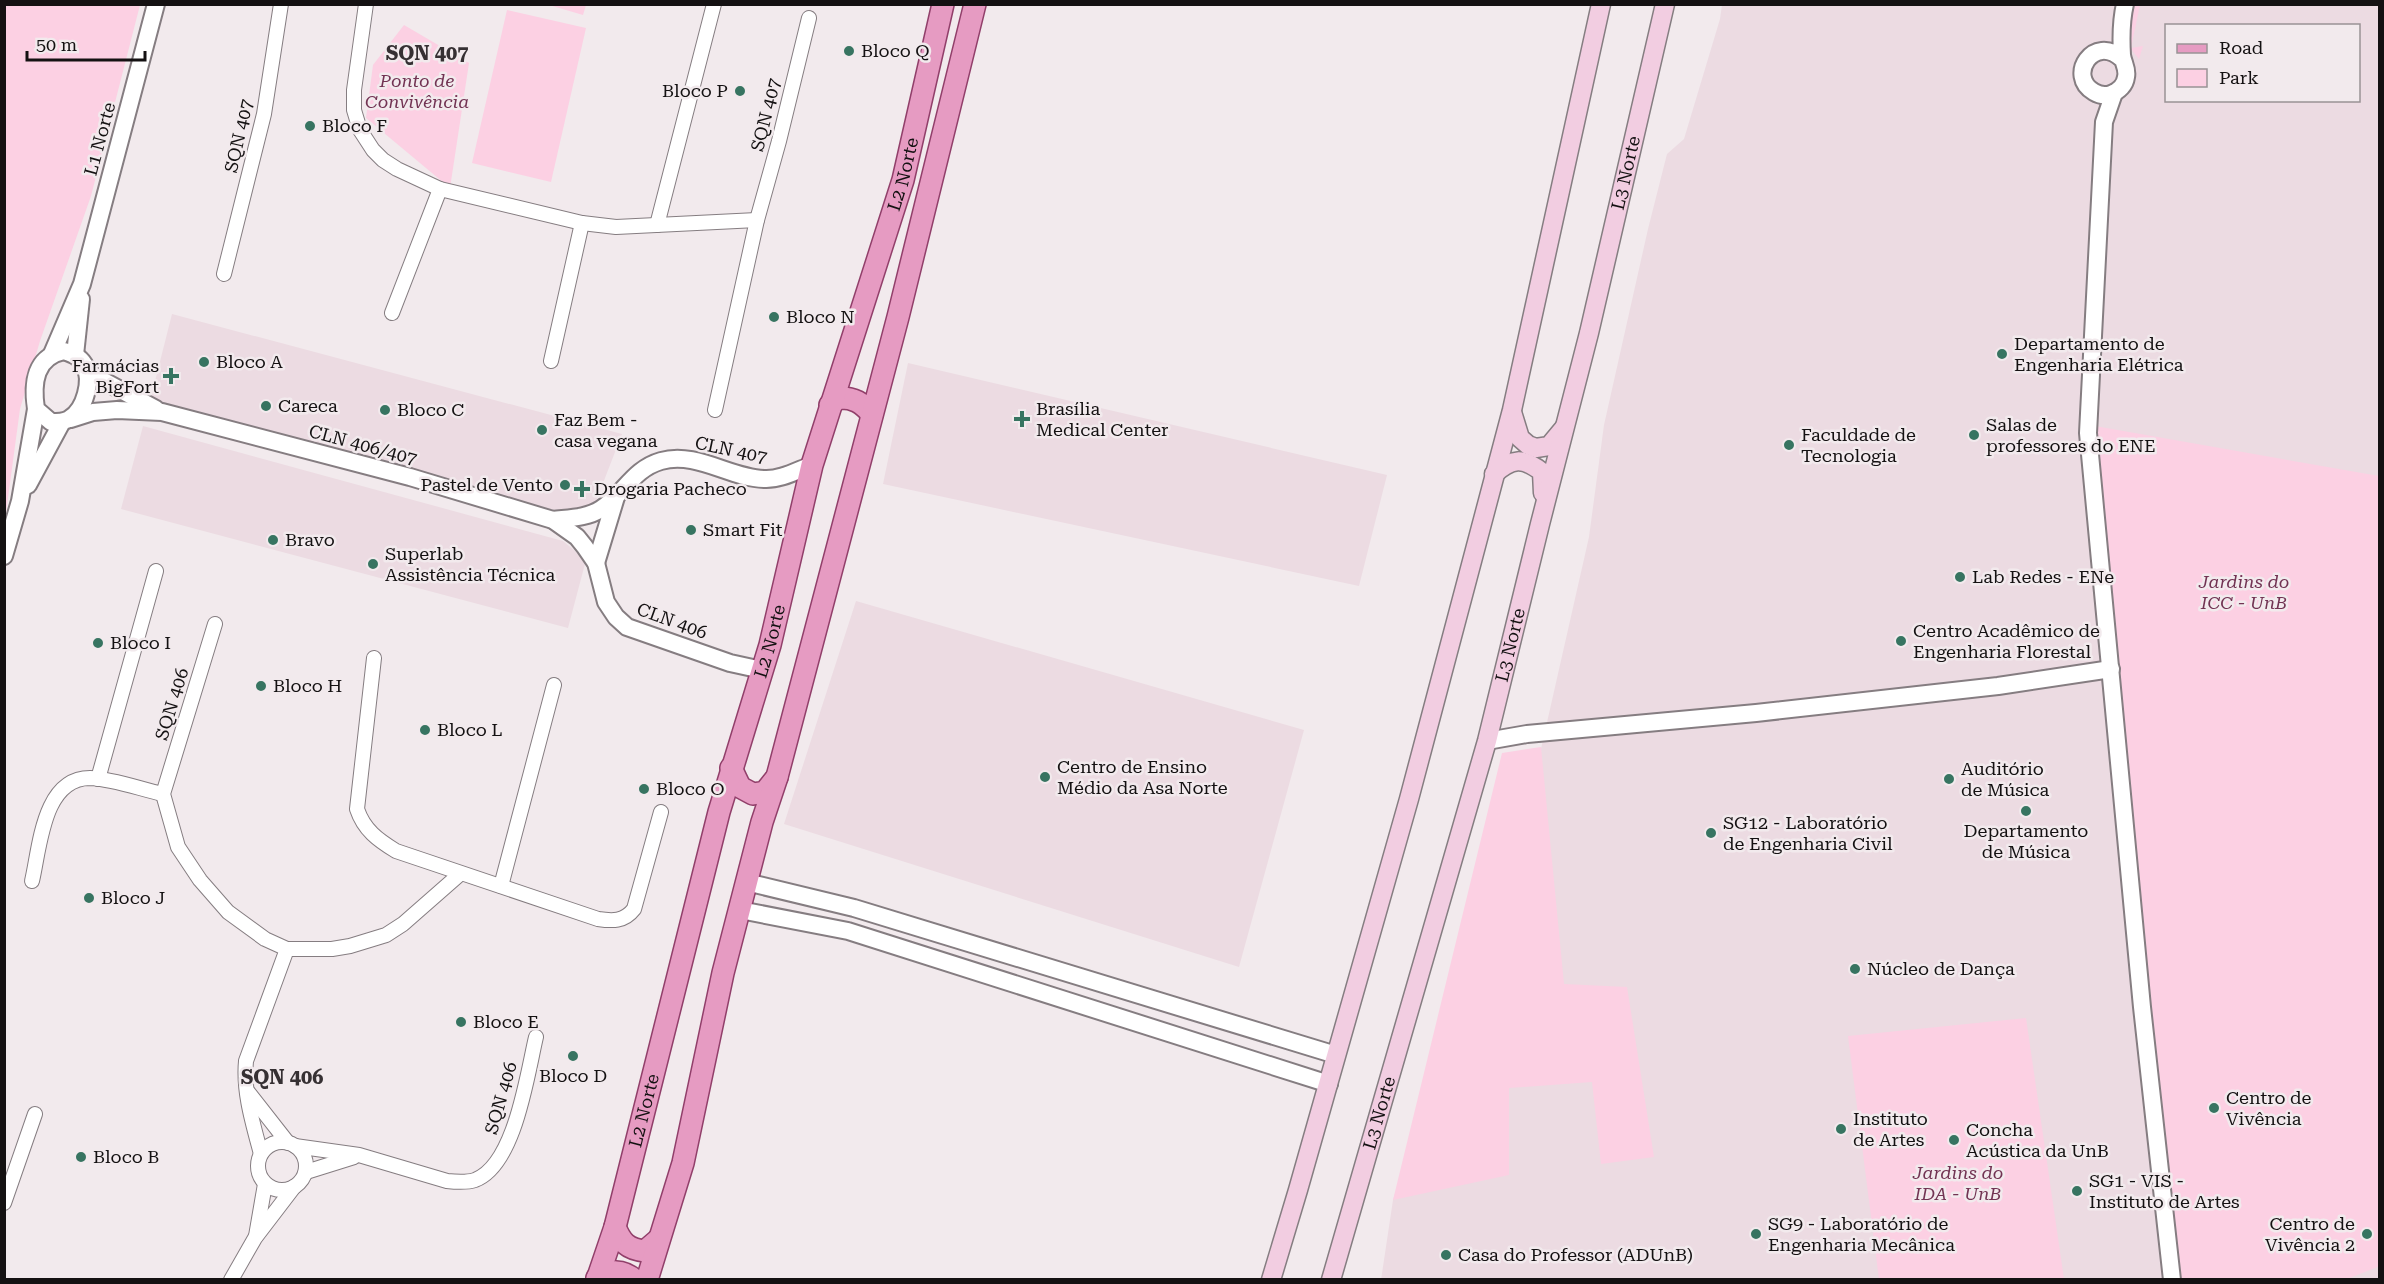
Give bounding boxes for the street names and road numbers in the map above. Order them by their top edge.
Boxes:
street label: SQN 407 [746,76,785,154]
street label: SQN 407 [220,97,257,175]
street label: L1 Norte [80,100,119,178]
street label: L3 Norte [1607,134,1644,212]
street label: L2 Norte [883,135,922,214]
street label: CLN 406/407 [307,420,419,469]
street label: CLN 407 [693,432,769,467]
street label: CLN 406 [634,598,710,643]
street label: L2 Norte [750,602,789,680]
street label: L3 Norte [1491,606,1529,684]
street label: SQN 406 [151,665,192,743]
street label: SQN 406 [480,1059,521,1137]
street label: L2 Norte [624,1071,663,1149]
street label: L3 Norte [1358,1074,1399,1152]

